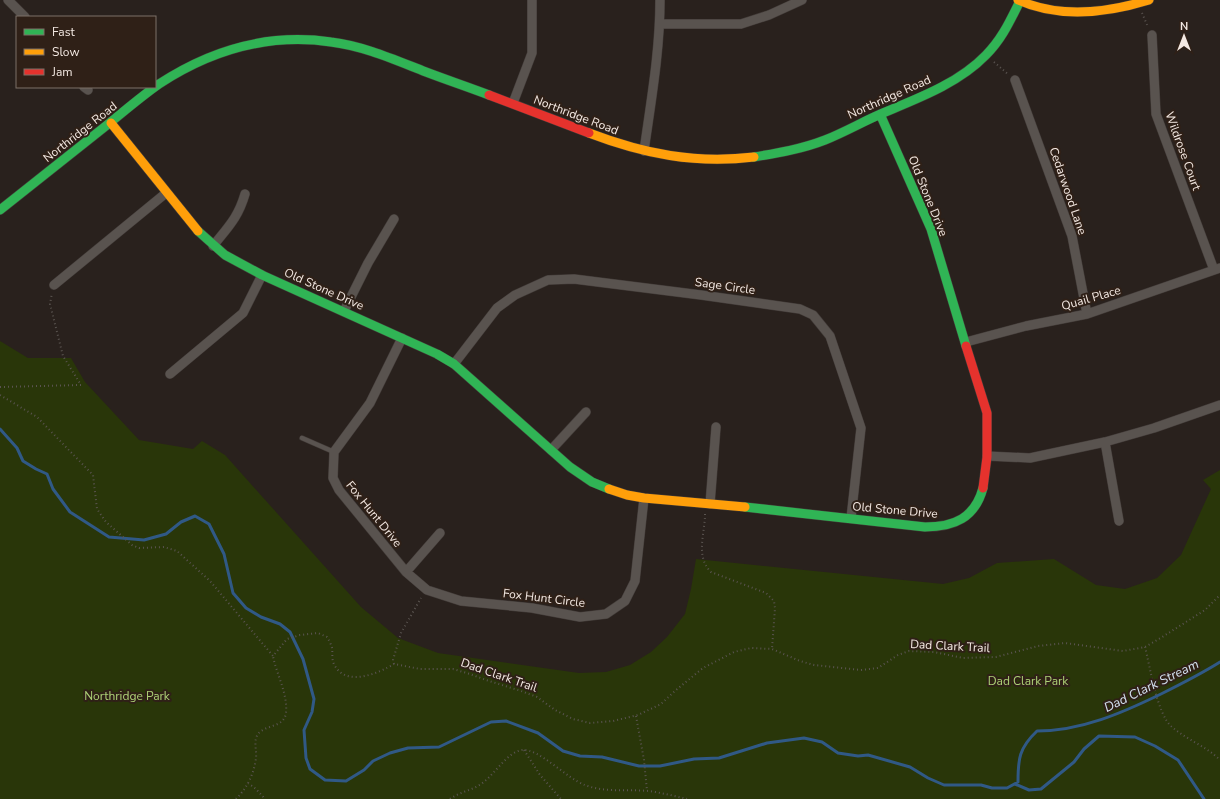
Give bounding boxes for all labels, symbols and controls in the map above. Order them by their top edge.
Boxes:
legend [16,16,156,88]
north arrow [1164,16,1204,56]
text: N [1180,19,1188,34]
text: Fast [52,24,75,40]
text: Slow [52,44,80,60]
text: Jam [51,64,73,80]
street label: Northridge Road [845,71,933,123]
street label: Northridge Road [531,91,621,139]
street label: Northridge Road [40,98,120,166]
street label: Wildrose Court [1161,110,1205,193]
street label: Cedarwood Lane [1046,145,1090,237]
street label: Old Stone Drive [905,153,951,239]
street label: Old Stone Drive [282,264,366,314]
street label: Sage Circle [694,274,756,298]
street label: Quail Place [1059,282,1123,314]
street label: Fox Hunt Drive [342,478,406,550]
street label: Old Stone Drive [852,498,938,522]
street label: Fox Hunt Circle [502,585,586,611]
street label: Dad Clark Trail [910,636,991,656]
street label: Dad Clark Trail [459,654,540,696]
water label: Dad Clark Stream [1101,655,1202,717]
park label: Dad Clark Park [988,673,1069,689]
park label: Northridge Park [84,688,171,704]

